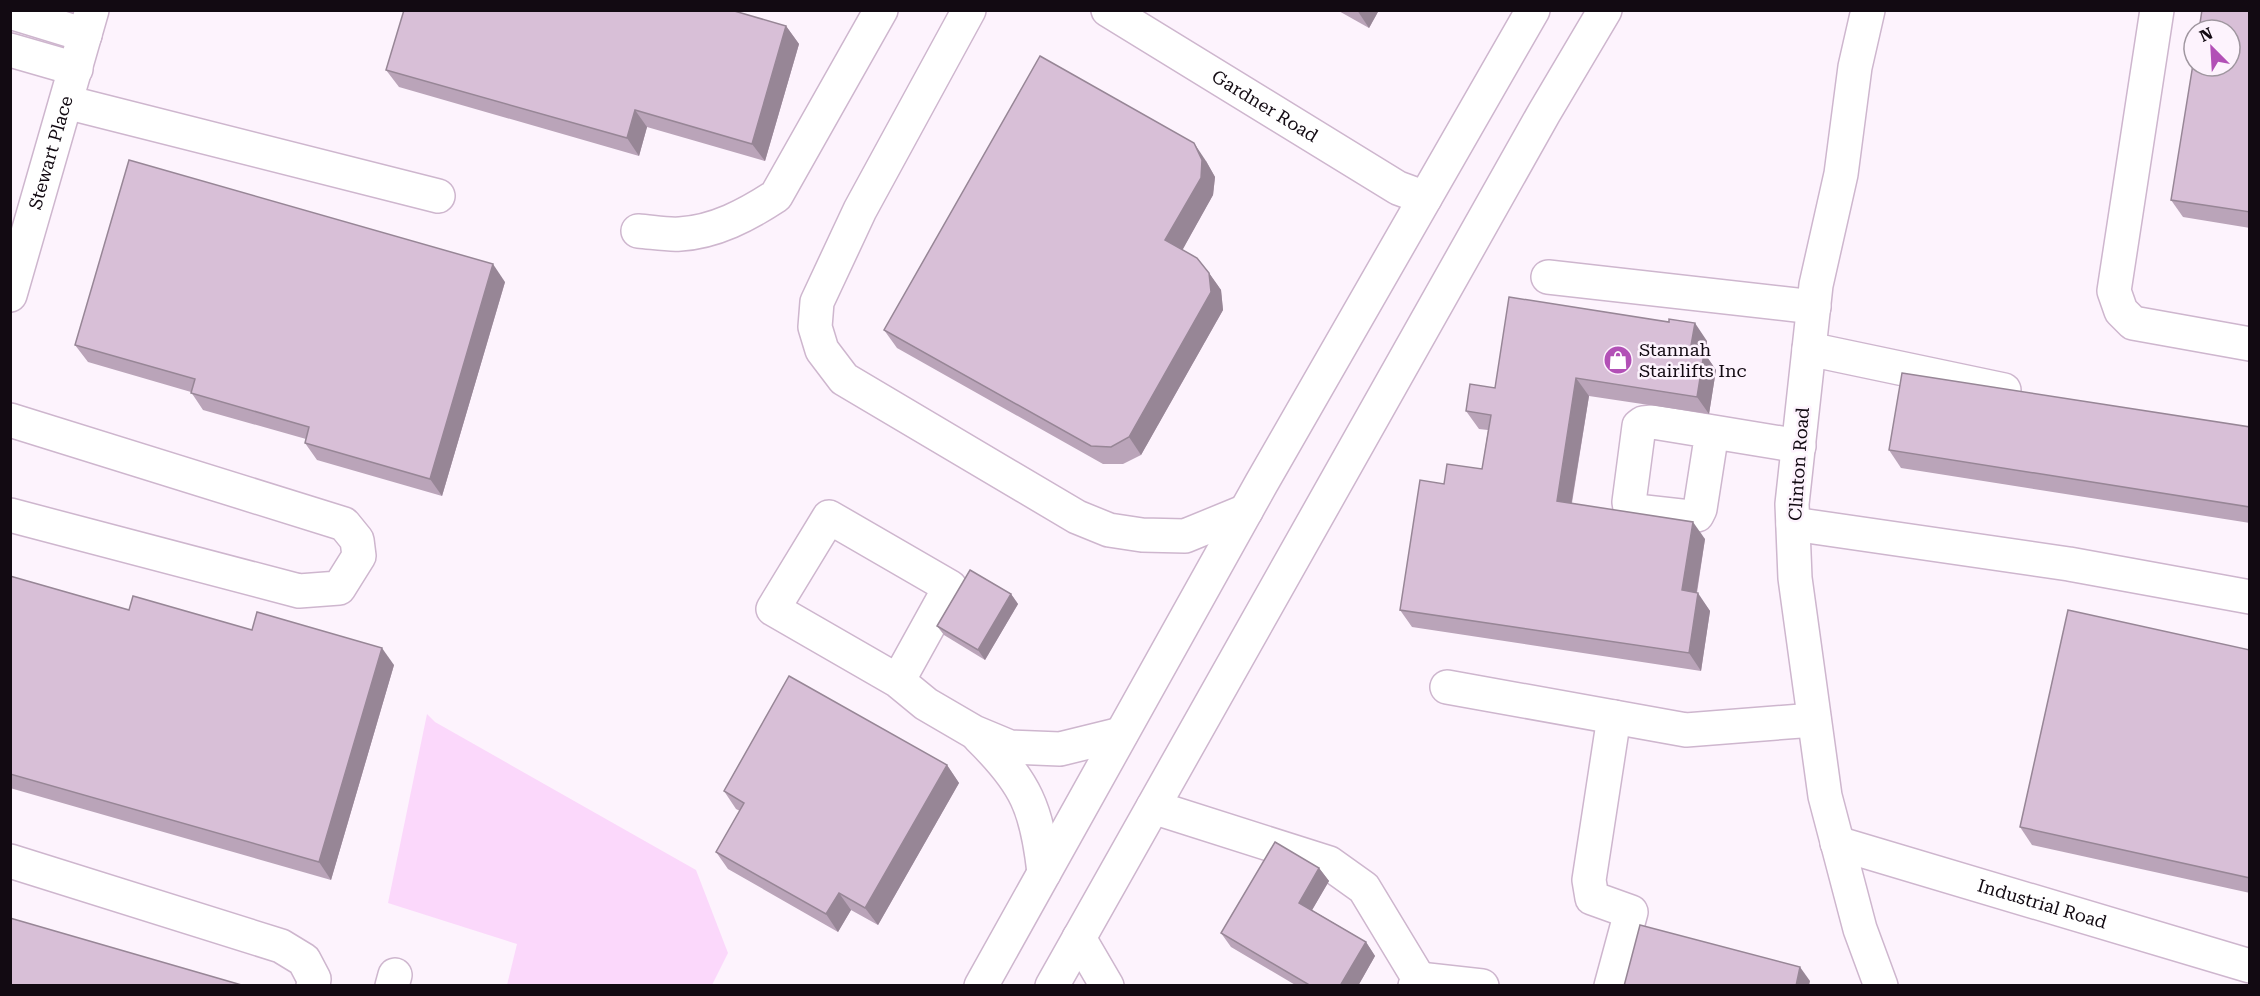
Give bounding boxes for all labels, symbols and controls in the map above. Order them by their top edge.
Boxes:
north arrow [2182,18,2242,78]
text: N [2197,24,2216,46]
street label: Gardner Road [1208,65,1322,147]
street label: Stewart Place [24,93,77,212]
place label: Stannah Stairlifts Inc [1639,339,1747,381]
shop icon: Stannah Stairlifts Inc [1602,344,1634,376]
street label: Clinton Road [1784,406,1813,521]
street label: Industrial Road [1975,874,2110,933]

